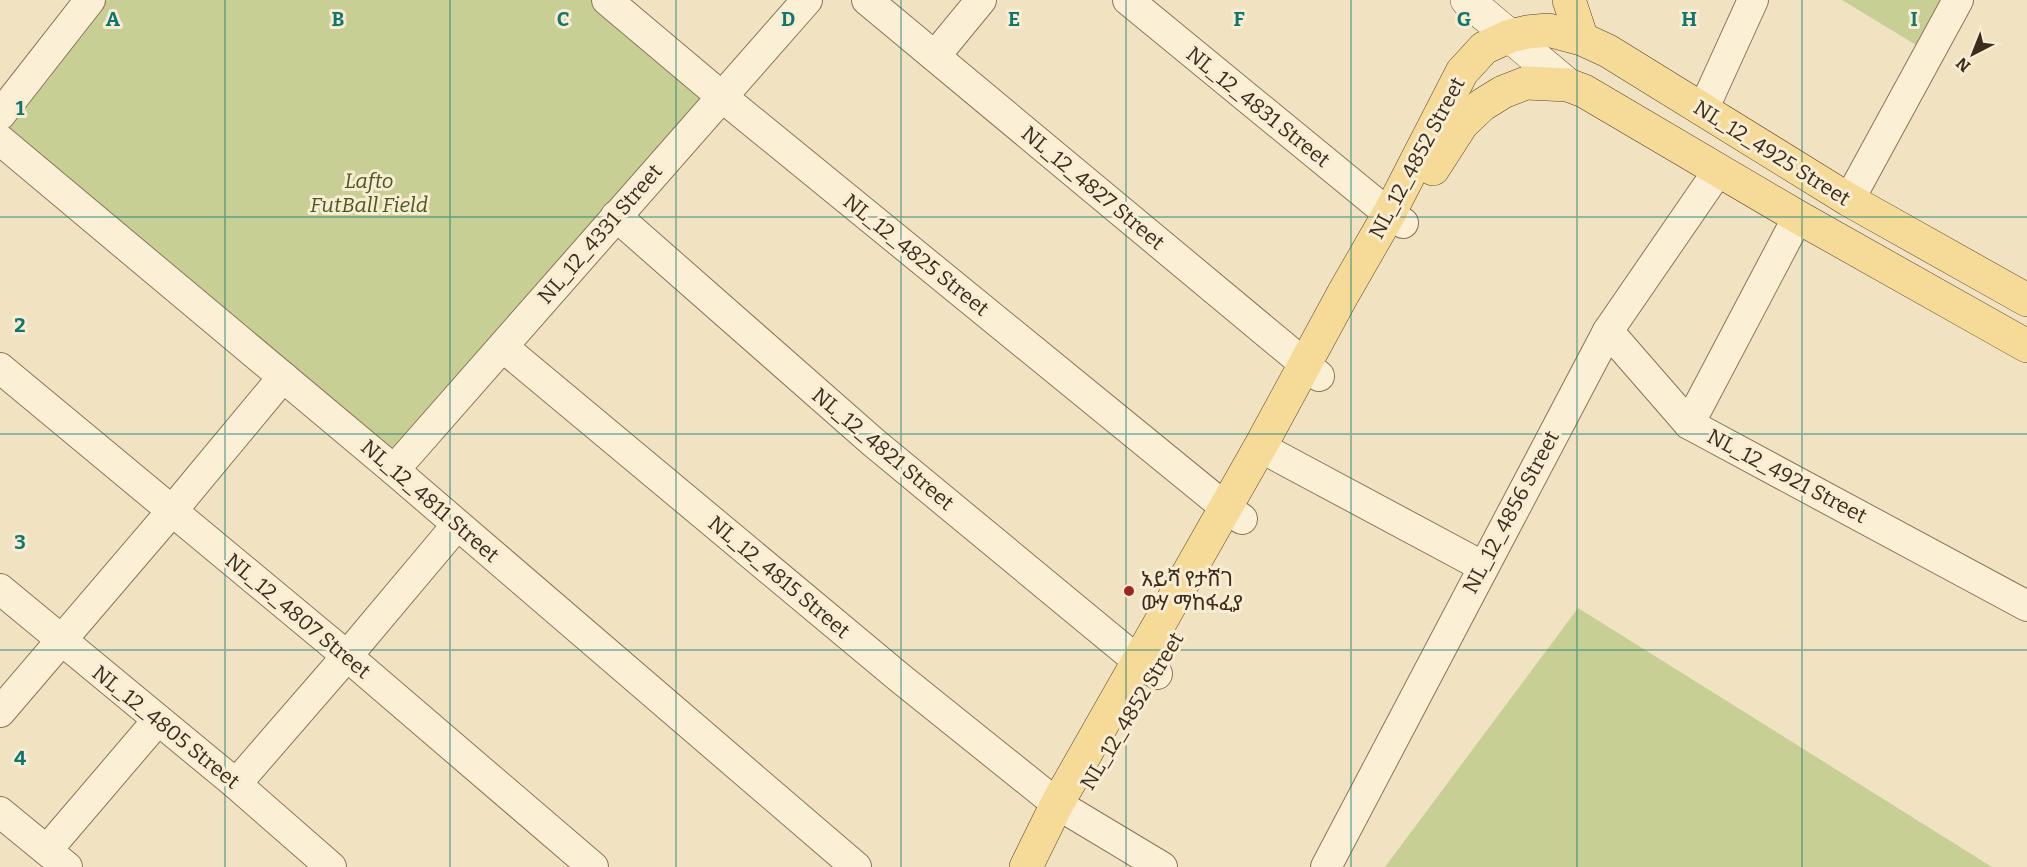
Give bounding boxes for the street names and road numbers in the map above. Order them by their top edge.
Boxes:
street label: NL_12_4831 Street [1181,41,1335,173]
street label: NL_12_4852 Street [1363,72,1471,243]
street label: NL_12_4925 Street [1689,94,1855,212]
street label: NL_12_4827 Street [1016,120,1170,256]
street label: NL_12_4331 Street [532,158,668,309]
street label: NL_12_4825 Street [838,188,994,322]
street label: NL_12_4821 Street [807,382,960,516]
street label: NL_12_4921 Street [1703,423,1872,529]
street label: NL_12_4856 Street [1457,426,1565,598]
street label: NL_12_4811 Street [356,434,505,568]
street label: NL_12_4815 Street [703,510,855,644]
street label: NL_12_4807 Street [220,548,376,684]
street label: NL_12_4852 Street [1075,627,1190,795]
street label: NL_12_4805 Street [87,660,245,795]

